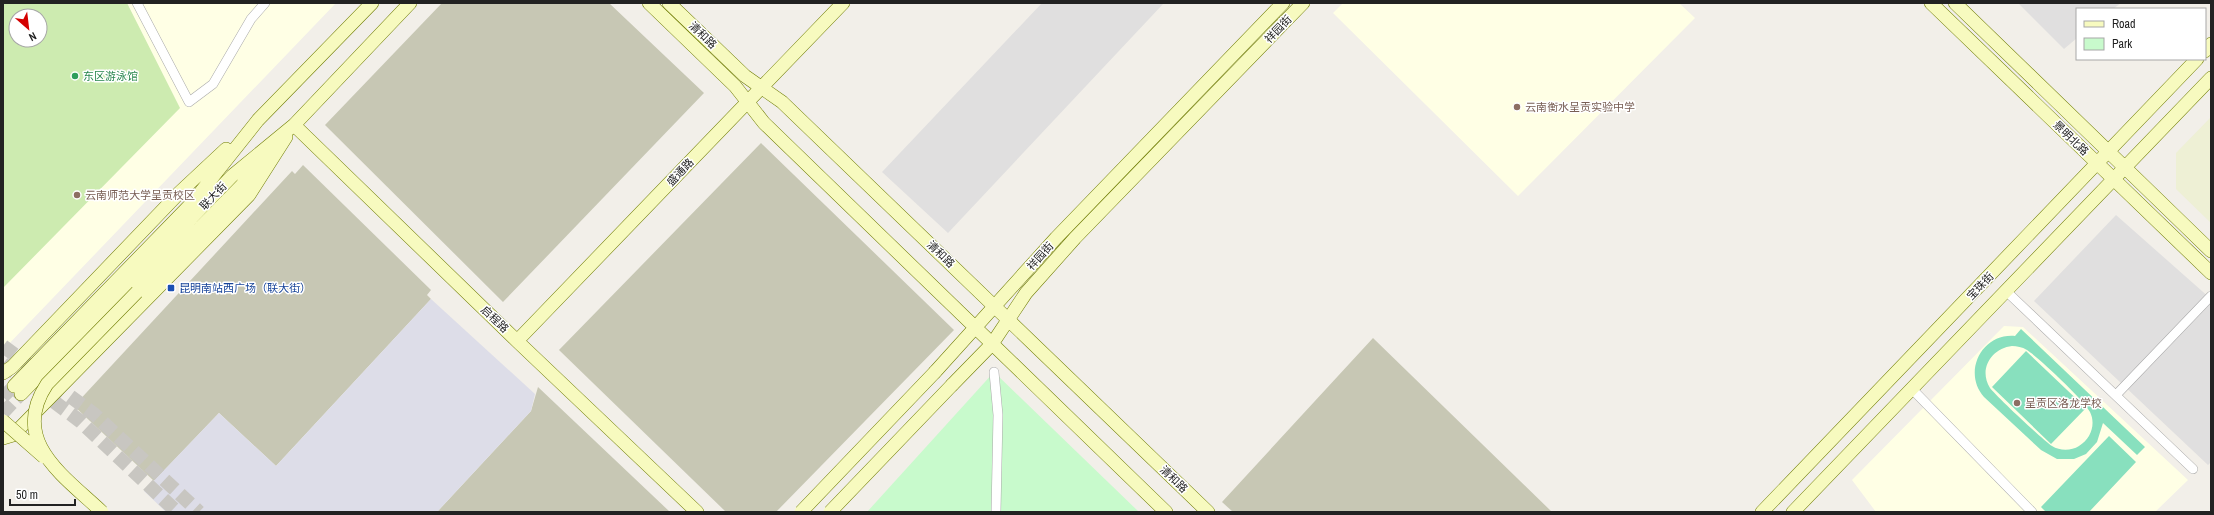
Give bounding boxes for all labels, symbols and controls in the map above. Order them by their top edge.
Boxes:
north arrow [8,8,48,48]
legend [2076,8,2206,60]
street label: 祥园街 [1262,12,1294,46]
text: Road [2112,16,2136,32]
street label: 清和路 [686,19,720,51]
text: N [27,29,39,45]
text: Park [2112,36,2132,52]
place label: 东区游泳馆 [83,69,138,83]
marker: 东区游泳馆 [70,71,80,81]
place label: 云南衡水呈贡实验中学 [1525,100,1635,114]
marker: 云南衡水呈贡实验中学 [1512,102,1522,112]
street label: 景明北路 [2050,118,2092,158]
street label: 盛通路 [664,155,696,189]
street label: 联大街 [197,179,229,213]
place label: 云南师范大学呈贡校区 [85,188,195,202]
marker: 云南师范大学呈贡校区 [72,190,82,200]
street label: 清和路 [924,238,958,270]
street label: 祥园街 [1024,239,1056,273]
street label: 宝珠街 [1964,269,1996,303]
place label: 昆明南站西广场（联大街） [179,281,311,295]
marker: 昆明南站西广场（联大街） [166,283,176,293]
street label: 启程路 [478,303,512,335]
place label: 呈贡区洛龙学校 [2025,396,2102,410]
marker: 呈贡区洛龙学校 [2012,398,2022,408]
street label: 清和路 [1157,463,1191,495]
scale bar [10,481,75,507]
text: 50 m [16,487,38,503]

